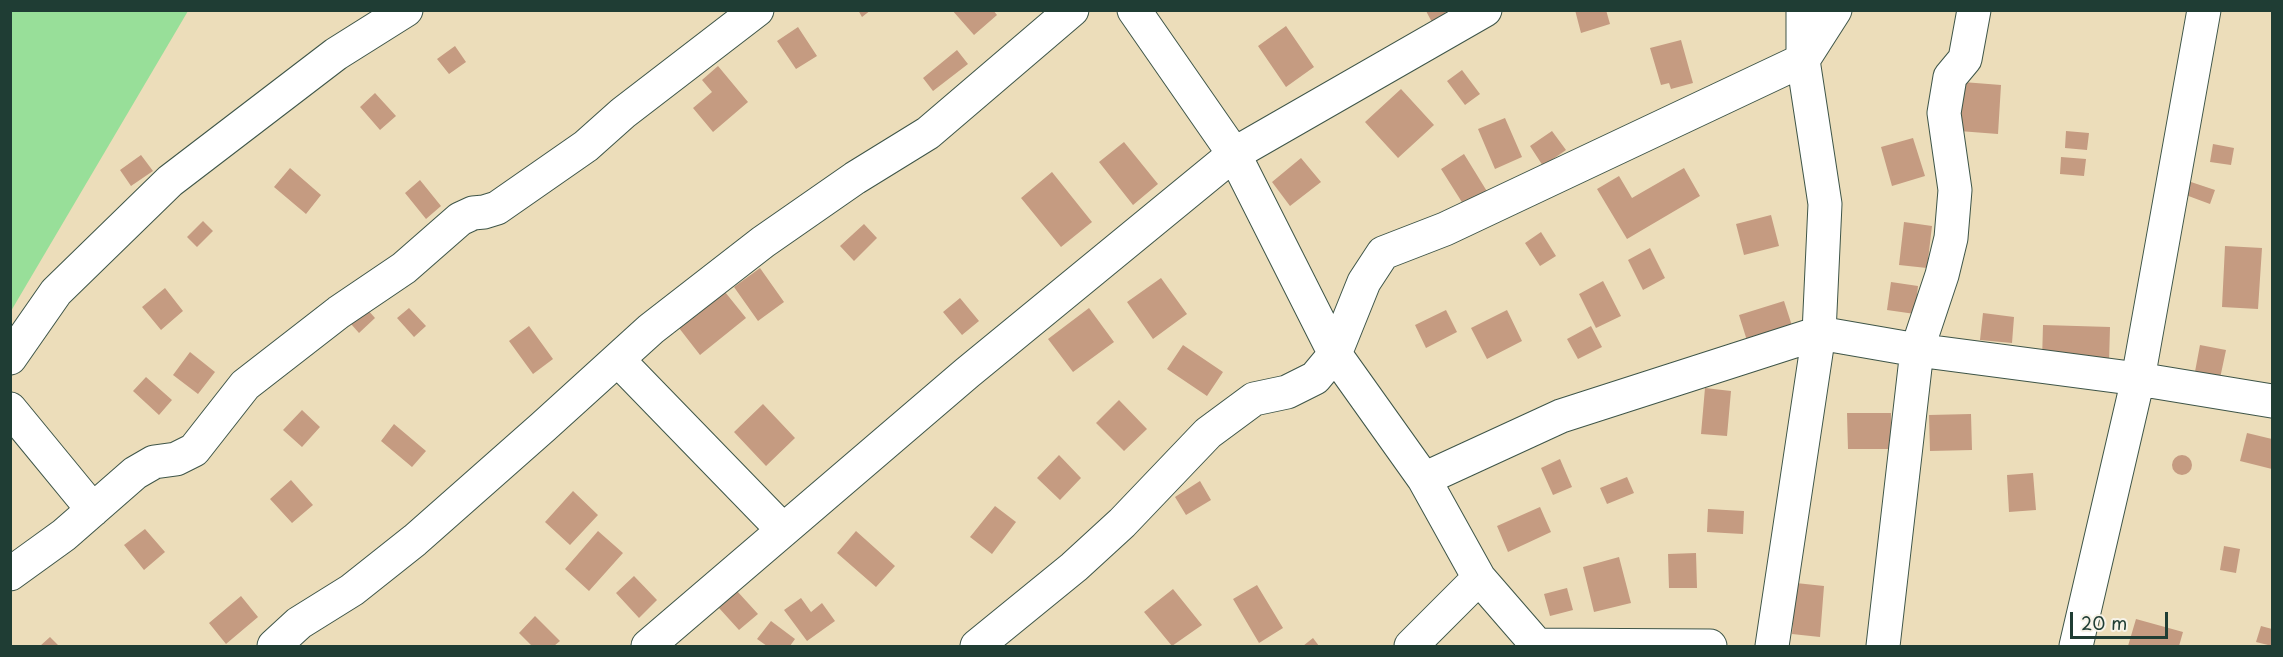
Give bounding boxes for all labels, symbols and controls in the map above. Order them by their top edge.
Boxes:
scale bar [2073,600,2170,638]
text: 20 m [2081,609,2127,636]

